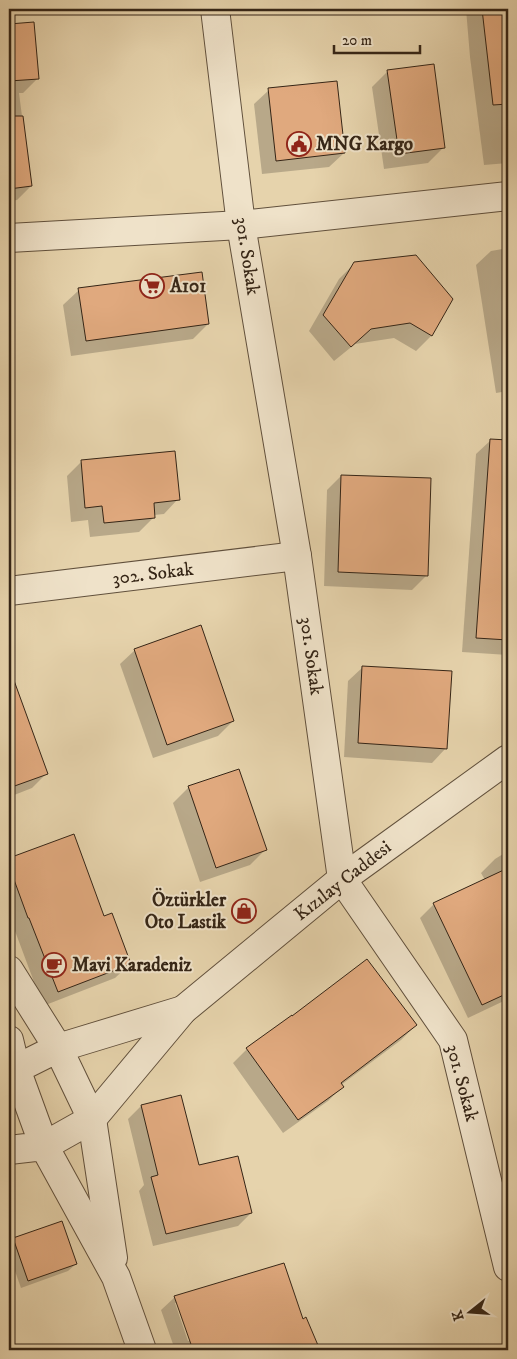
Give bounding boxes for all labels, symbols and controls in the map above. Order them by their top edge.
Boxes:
scale bar [334,22,421,54]
text: 20 m [342,31,372,50]
public building icon: MNG Kargo [286,131,312,157]
place label: MNG Kargo [316,133,413,156]
street label: 301. Sokak [229,215,265,297]
supermarket icon: A101 [139,273,165,299]
place label: A101 [169,275,206,298]
street label: 302. Sokak [111,558,195,590]
street label: 301. Sokak [294,615,328,697]
street label: Kızılay Caddesi [290,836,396,926]
place label: Öztürkler Oto Lastik [145,887,227,934]
shop icon: Öztürkler Oto Lastik [231,898,257,924]
cafe icon: Mavi Karadeniz [41,952,67,978]
place label: Mavi Karadeniz [72,954,192,977]
street label: 301. Sokak [441,1042,483,1125]
north arrow [444,1286,494,1336]
text: K [448,1307,469,1323]

